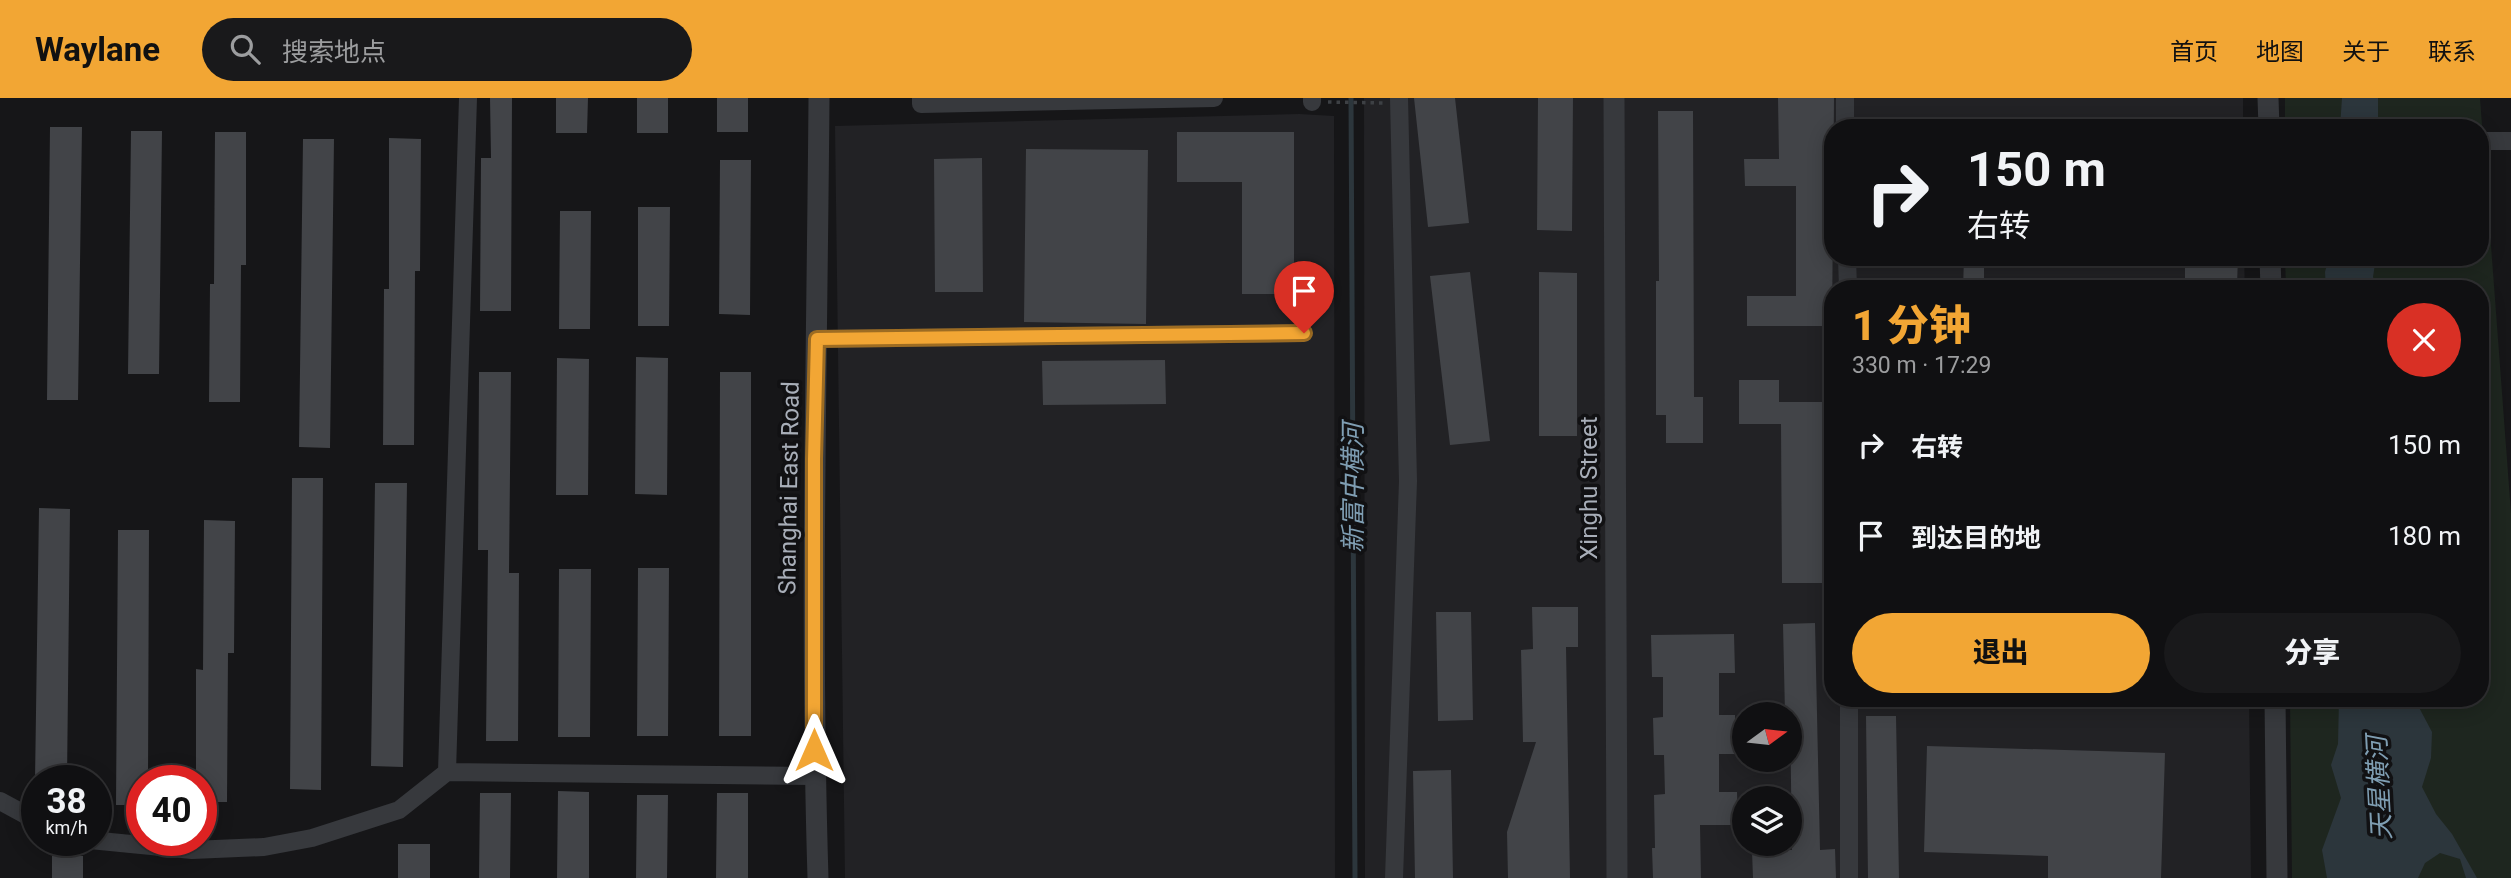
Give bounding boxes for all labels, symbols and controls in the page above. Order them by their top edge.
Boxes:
search box [202,18,692,81]
text: Waylane [35,30,160,69]
icon: search [226,30,264,68]
text: 搜索地点 [282,37,386,67]
text: 首页 [2170,38,2218,66]
text: 地图 [2256,38,2304,66]
text: 关于 [2342,38,2390,66]
text: 联系 [2428,38,2476,66]
text: 150 m [1967,141,2106,198]
icon: right [1852,147,1943,238]
text: 右转 [1967,207,2031,245]
pin [1274,261,1334,333]
icon: arrive [1285,272,1323,310]
text: 1 分钟 [1852,301,1971,350]
button: close [2387,303,2461,377]
text: 330 m · 17:29 [1852,352,1991,379]
street label: Shanghai East Road [773,381,805,595]
street label: Xinghu Street [1575,416,1603,560]
water label: 新富中横河 [1338,418,1368,553]
icon: right [1852,426,1890,464]
text: 150 m [2388,430,2461,460]
text: 右转 [1911,432,1963,462]
icon: arrive [1852,517,1890,555]
text: 180 m [2388,521,2461,551]
text: 到达目的地 [1911,523,2041,553]
button: 退出 [1852,613,2150,693]
button: 分享 [2164,613,2461,693]
north arrow [1732,702,1802,772]
map controls [1732,702,1802,856]
position arrow [777,713,851,787]
water label: 天星横河 [2361,730,2397,841]
speed limit sign: 40 [126,765,217,856]
text: 38 [46,781,87,822]
button: layers [1732,786,1802,856]
text: km/h [45,817,88,838]

